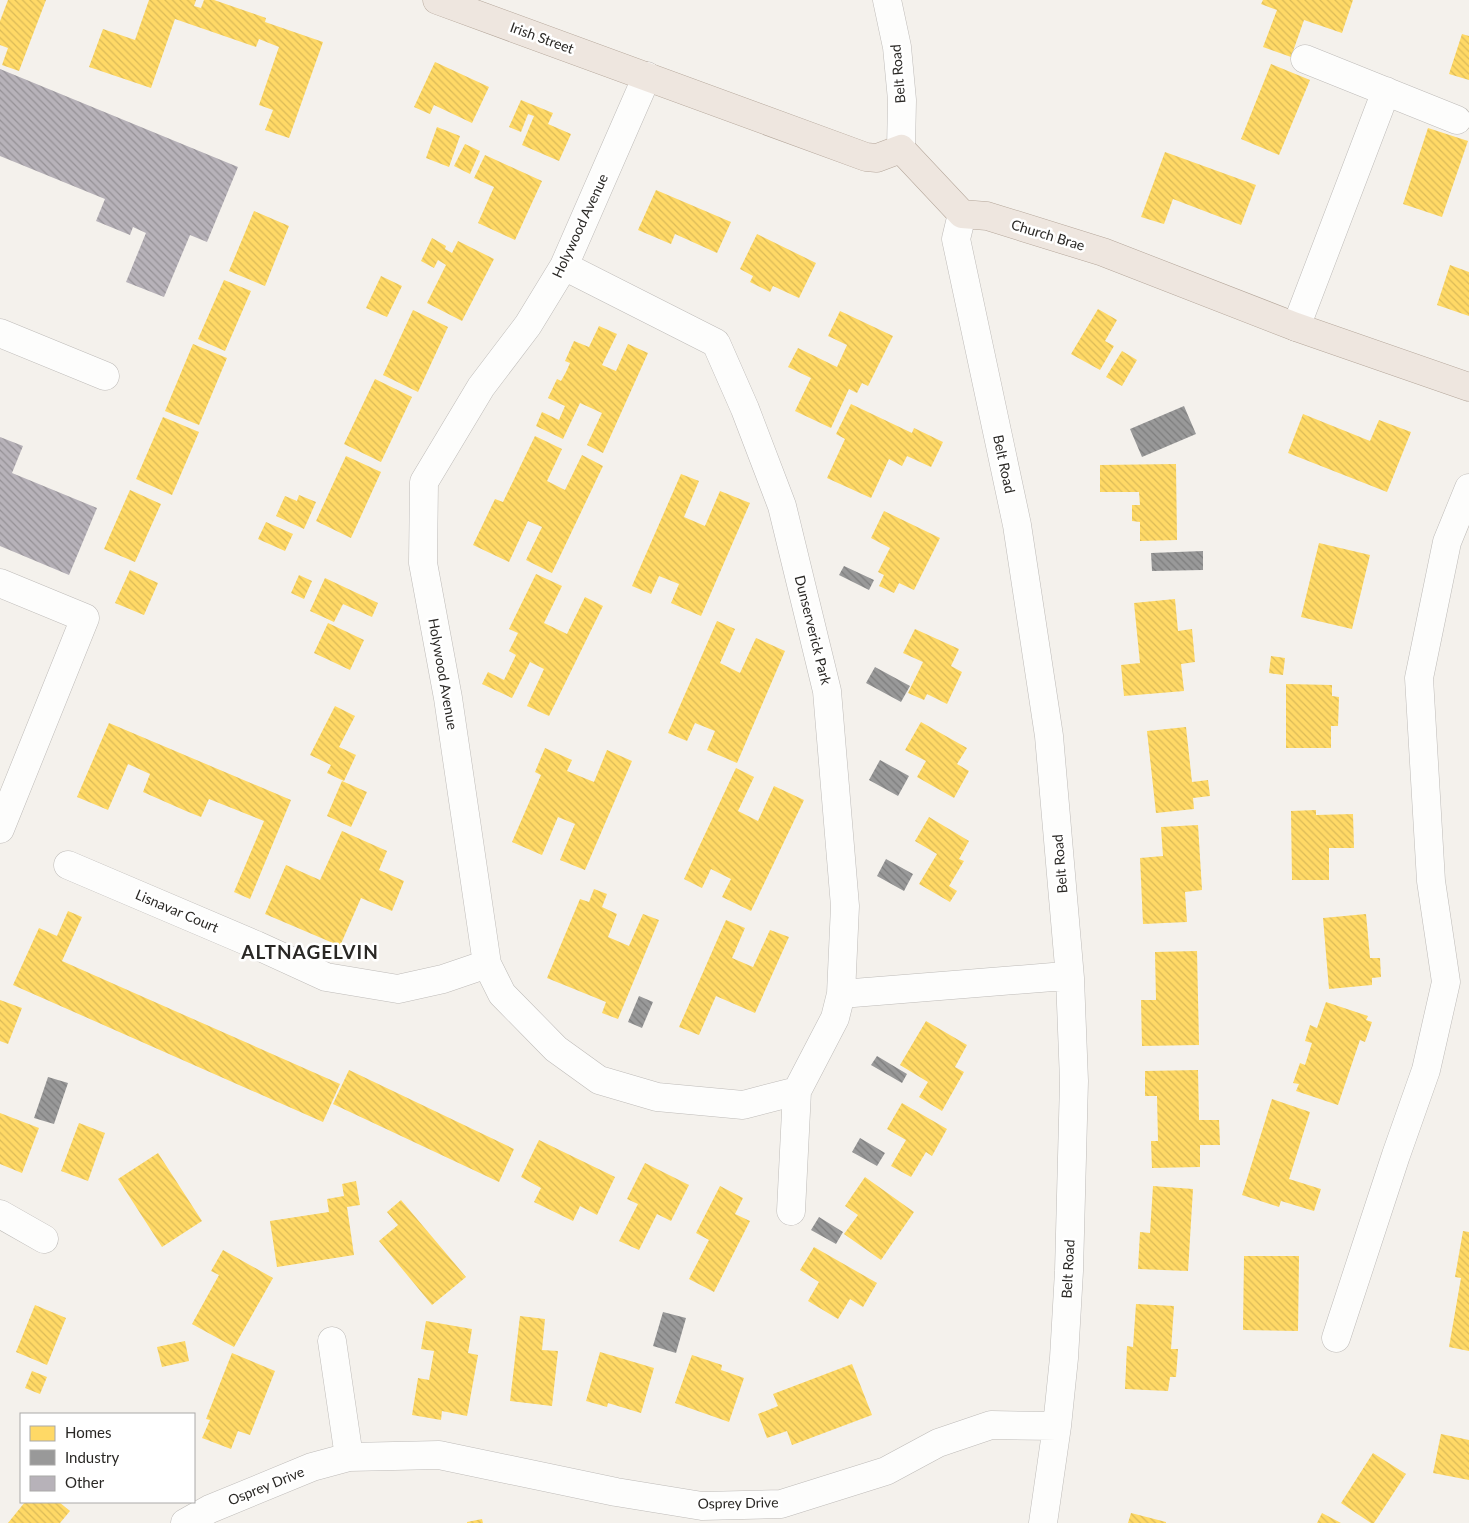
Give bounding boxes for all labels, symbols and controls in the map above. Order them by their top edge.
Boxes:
street label: Irish Street [508,18,576,57]
street label: Belt Road [886,44,909,104]
street label: Holywood Avenue [548,171,611,281]
street label: Church Brae [1009,215,1087,254]
street label: Belt Road [990,433,1019,495]
street label: Dunserverick Park [792,573,836,687]
street label: Holywood Avenue [425,617,462,731]
street label: Belt Road [1048,834,1071,894]
street label: Lisnavar Court [133,885,221,936]
district label: ALTNAGELVIN [240,940,379,963]
street label: Belt Road [1057,1239,1078,1299]
legend [20,1413,195,1503]
text: Homes [65,1423,111,1441]
text: Industry [65,1448,120,1466]
street label: Osprey Drive [225,1463,306,1509]
text: Other [65,1473,105,1491]
street label: Osprey Drive [697,1493,779,1512]

